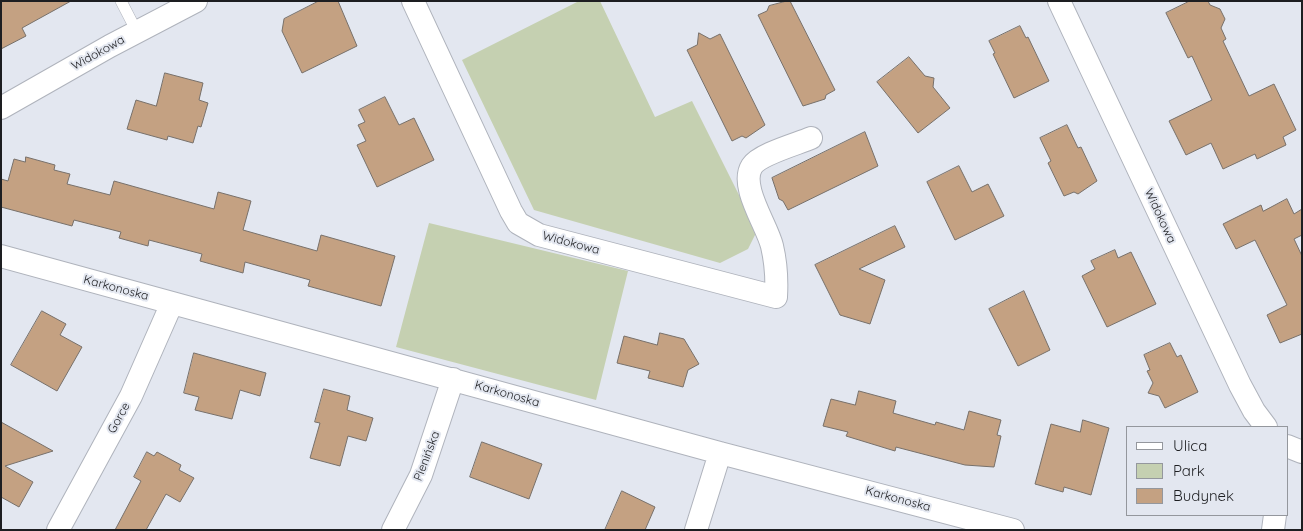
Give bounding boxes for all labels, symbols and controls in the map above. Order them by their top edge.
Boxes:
street label: Widokowa [69,33,127,73]
street label: Widokowa [1141,186,1179,246]
street label: Widokowa [541,228,601,258]
street label: Karkonoska [82,272,150,304]
street label: Karkonoska [473,378,541,410]
street label: Gorce [105,400,133,436]
legend [1126,426,1288,516]
street label: Pienińska [411,429,443,483]
text: Ulica [1173,436,1207,455]
text: Park [1173,461,1205,480]
street label: Karkonoska [864,483,932,515]
text: Budynek [1173,486,1234,505]

